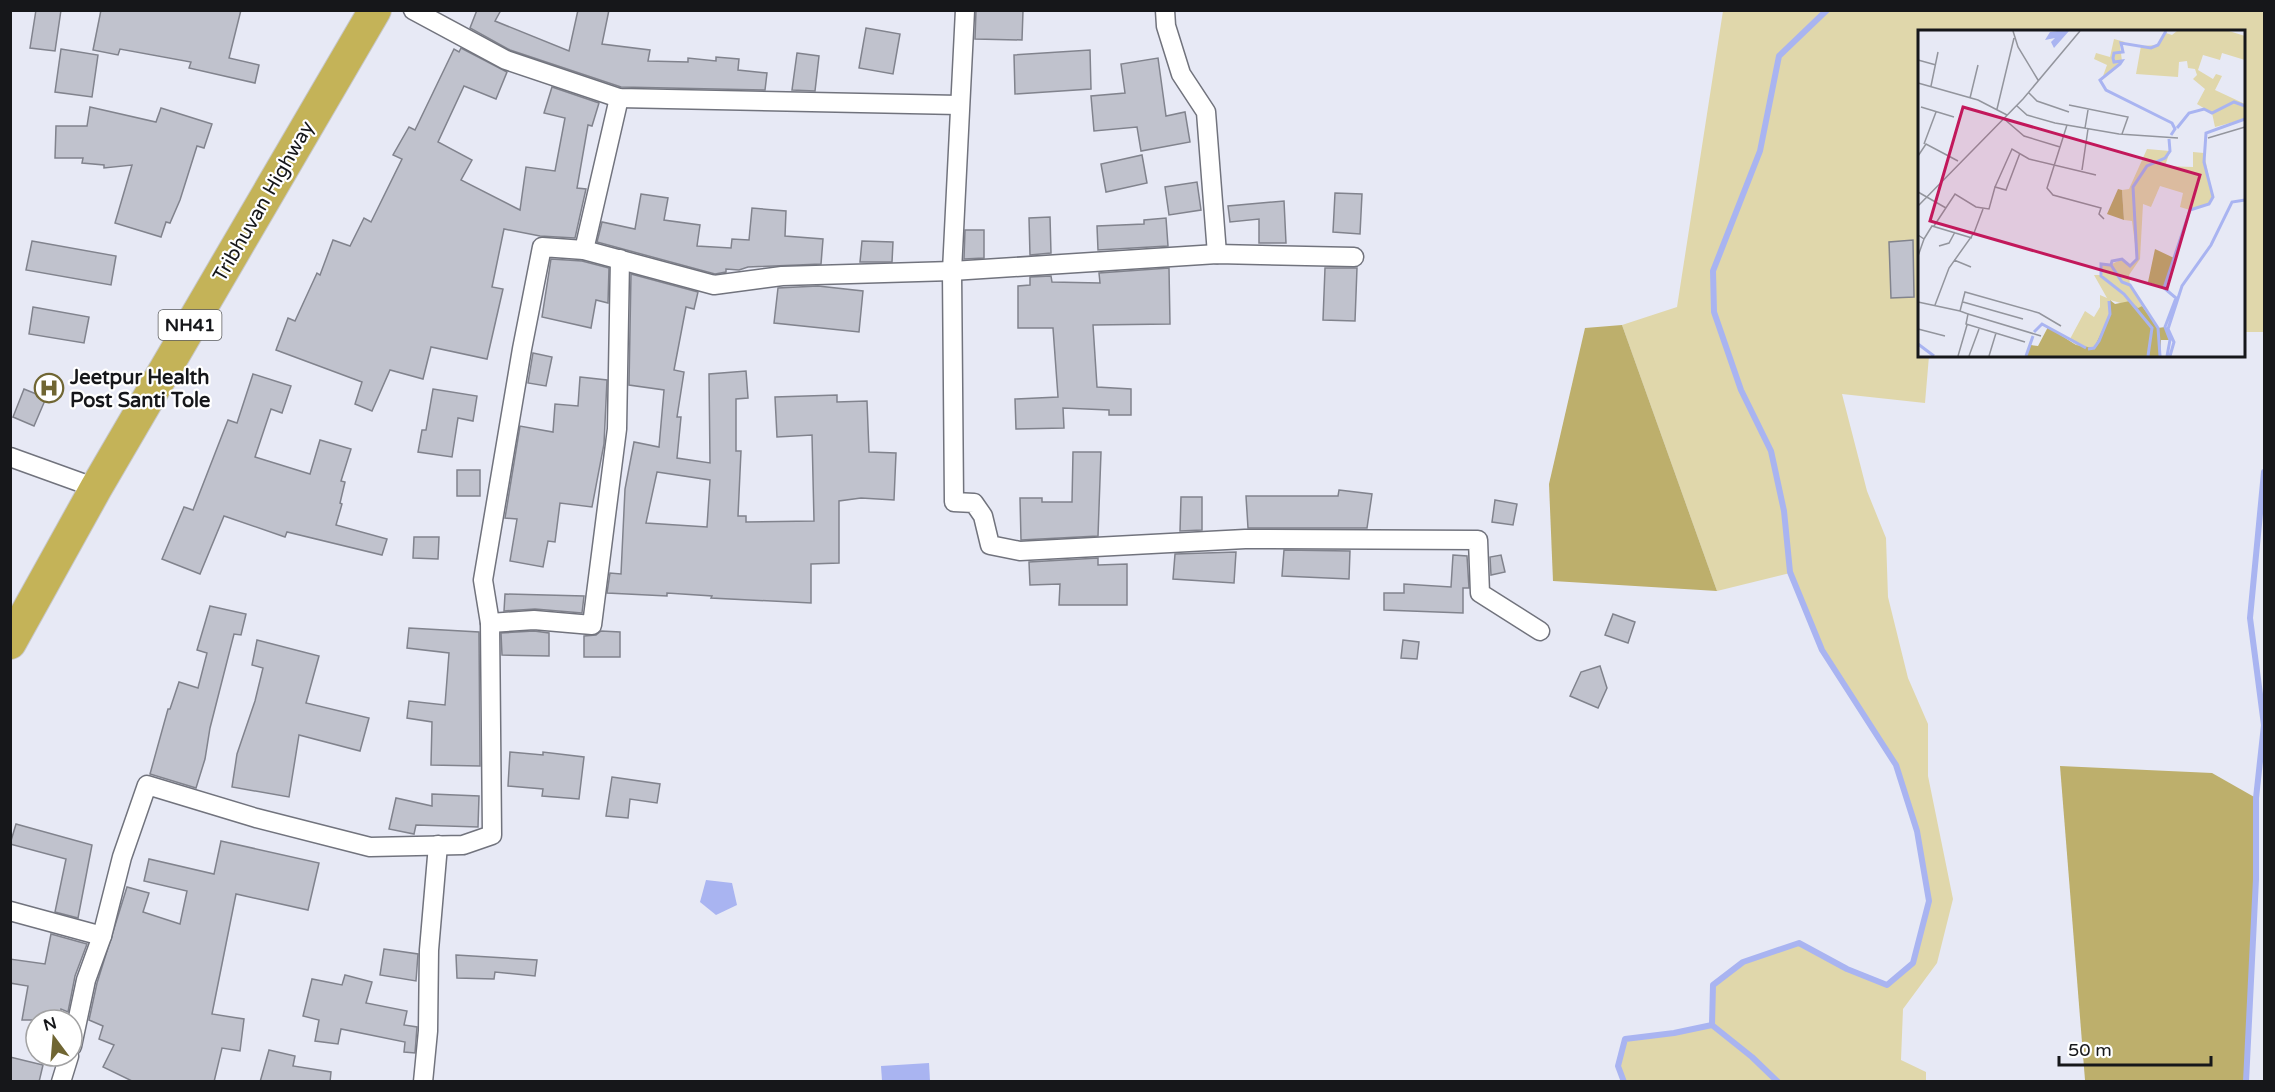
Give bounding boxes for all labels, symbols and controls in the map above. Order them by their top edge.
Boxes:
inset map [1918,30,2245,357]
street label: Tribhuvan Highway [208,117,320,286]
road number: NH41 [158,310,222,340]
place label: Jeetpur Health Post Santi Tole [69,366,210,413]
hospital icon: Jeetpur Health Post Santi Tole [33,372,65,404]
north arrow [24,1008,84,1068]
text: N [41,1013,59,1036]
scale bar [2059,1029,2210,1067]
text: 50 m [2068,1039,2112,1061]

